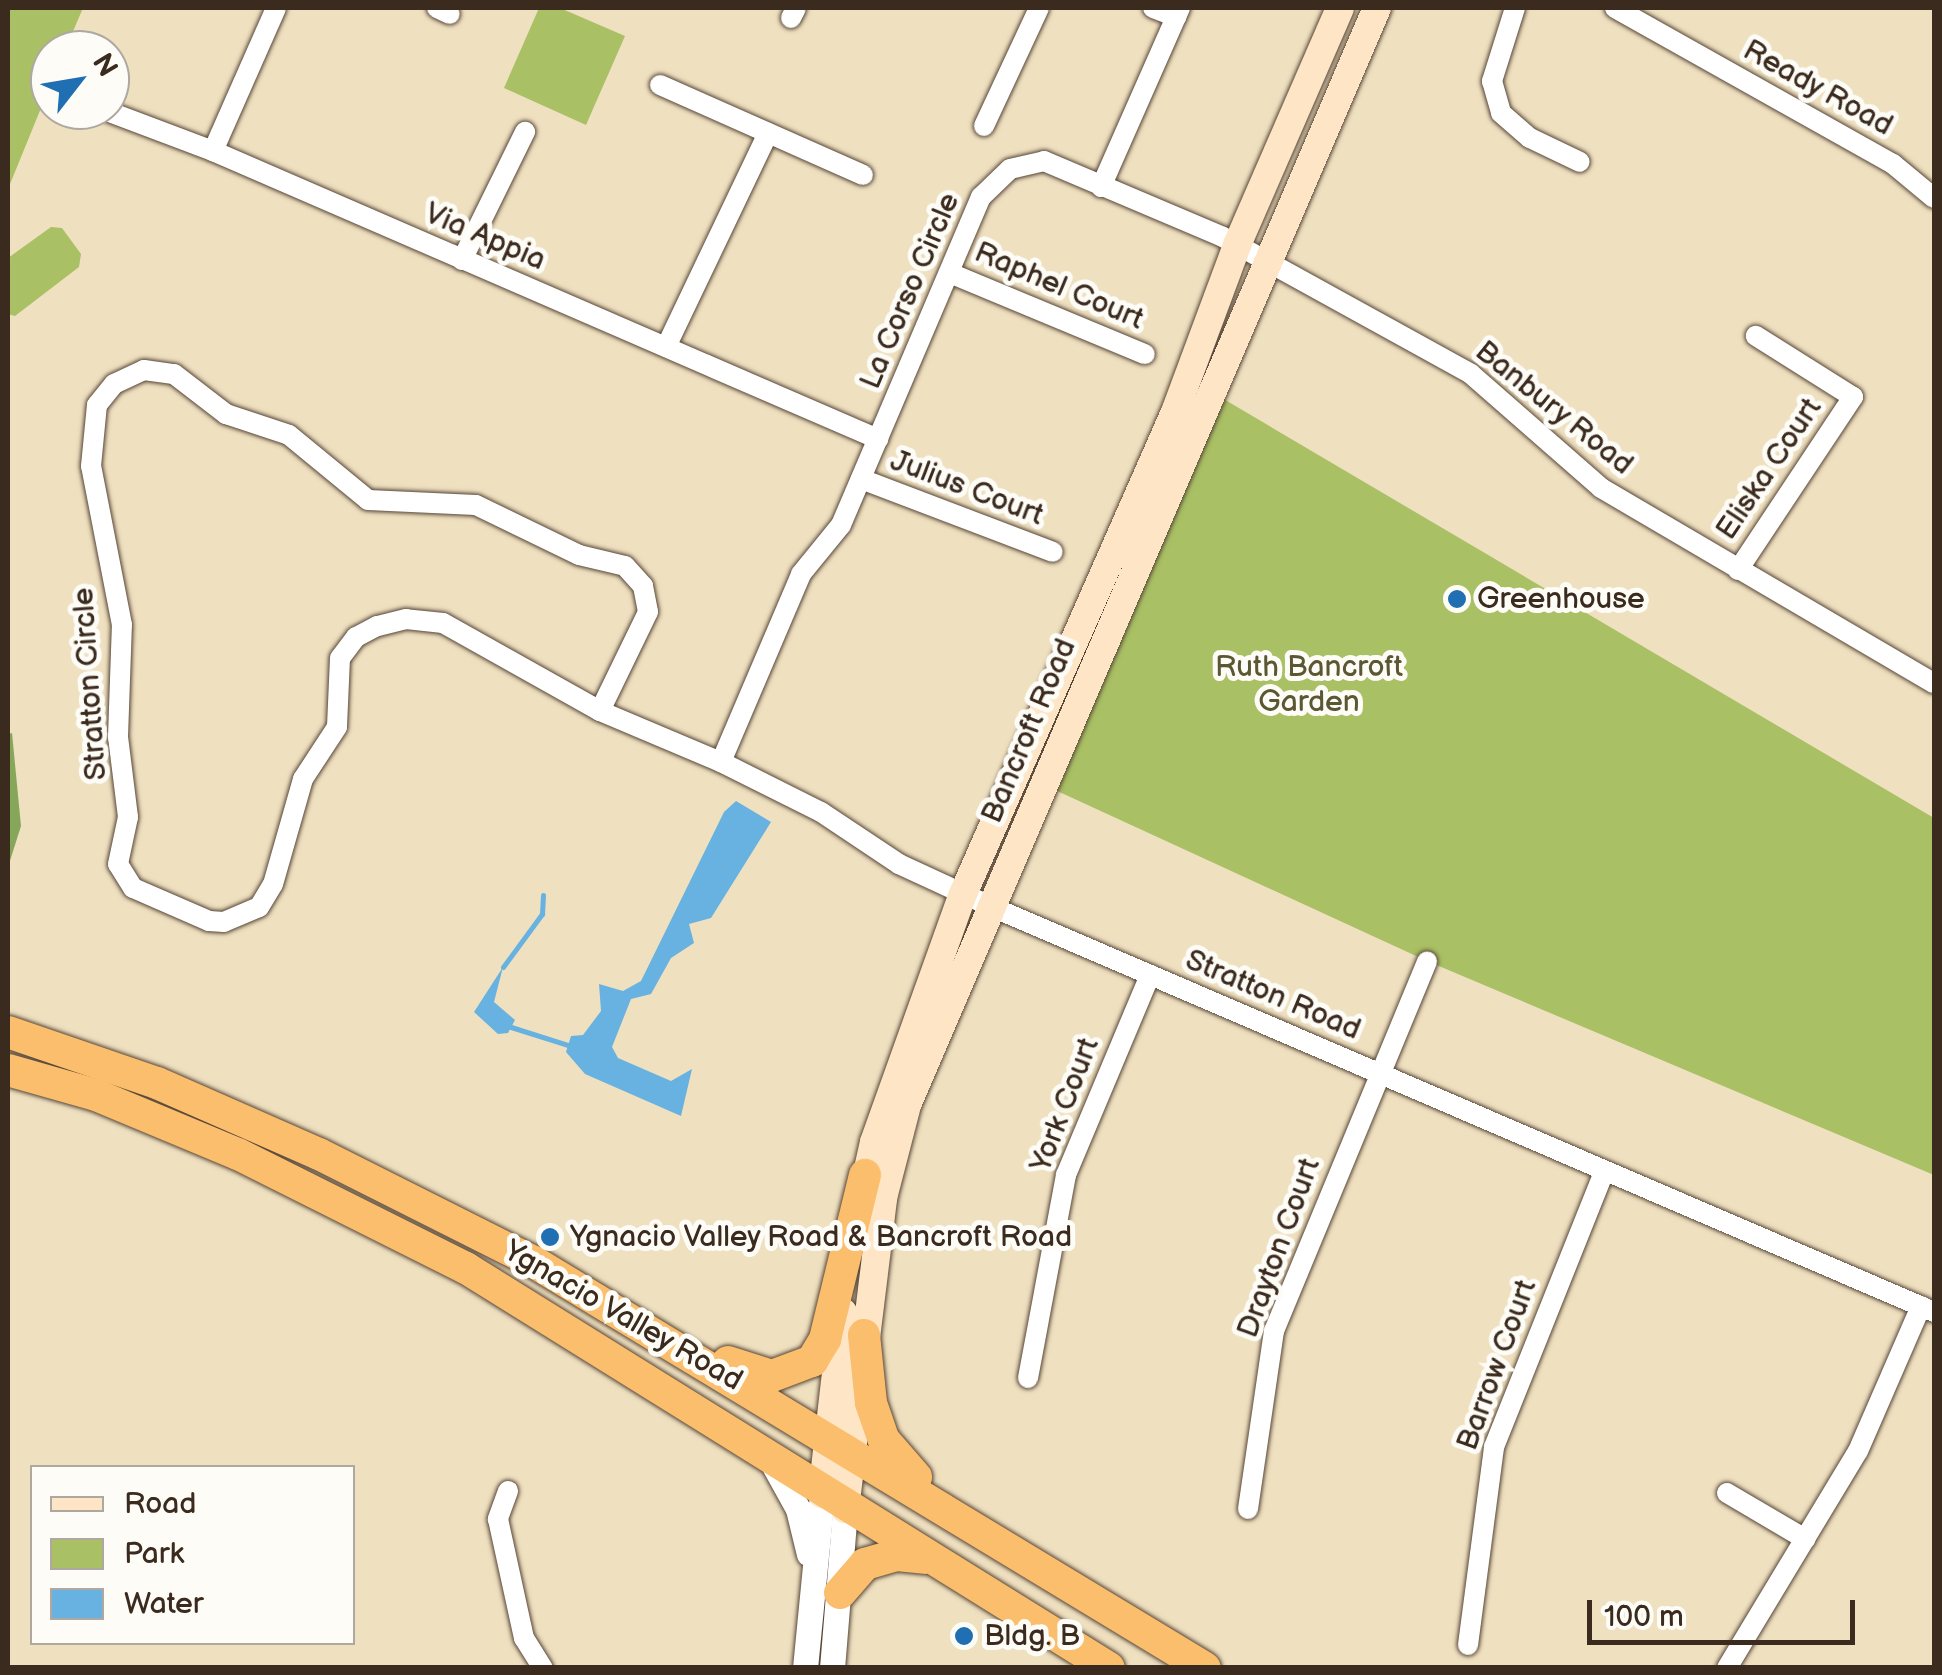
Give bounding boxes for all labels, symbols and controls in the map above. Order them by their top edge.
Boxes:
north arrow [30,30,130,130]
street label: Ready Road [1736,32,1900,144]
text: N [85,48,124,83]
street label: La Corso Circle [853,188,967,394]
street label: Via Appia [419,195,551,279]
street label: Raphel Court [969,234,1149,338]
street label: Banbury Road [1467,333,1641,483]
street label: Eliska Court [1709,391,1829,547]
street label: Julius Court [885,442,1049,534]
place label: Greenhouse [1477,581,1645,617]
street label: Stratton Circle [65,586,115,782]
marker: Greenhouse [1446,588,1468,610]
street label: Bancroft Road [974,633,1084,829]
park label: Ruth Bancroft Garden [1215,649,1403,720]
street label: Stratton Road [1180,942,1366,1048]
street label: York Court [1023,1033,1107,1177]
street label: Drayton Court [1230,1153,1328,1343]
place label: Ygnacio Valley Road & Bancroft Road [570,1219,1075,1255]
marker: Ygnacio Valley Road & Bancroft Road [539,1226,561,1248]
street label: Ygnacio Valley Road [496,1232,750,1400]
street label: Barrow Court [1450,1275,1544,1455]
legend [30,1465,355,1645]
text: Road [124,1486,197,1522]
text: Park [124,1536,184,1572]
scale bar [1592,1580,1860,1642]
text: Water [124,1586,204,1622]
text: 100 m [1604,1599,1684,1635]
place label: Bldg. B [984,1618,1080,1654]
marker: Bldg. B [953,1625,975,1647]

